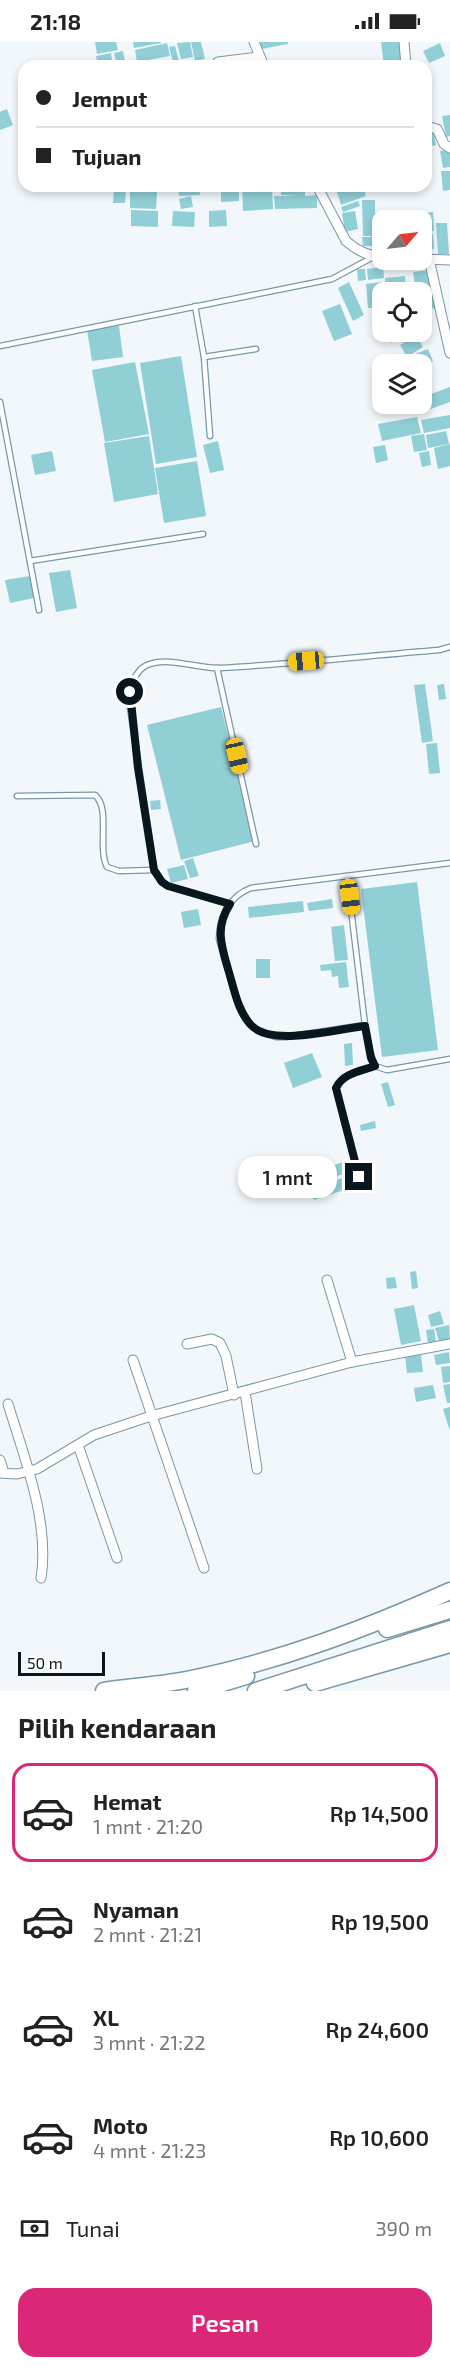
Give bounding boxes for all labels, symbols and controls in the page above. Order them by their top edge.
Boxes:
text: 21:18 [30,8,81,34]
text: Jemput [72,85,147,111]
text: Tujuan [72,143,141,169]
north arrow [372,210,432,270]
map controls [372,210,432,414]
button: locate [372,282,432,342]
button: layers [372,354,432,414]
car [287,650,325,672]
route start [116,678,143,705]
car [224,736,250,776]
car [339,878,361,916]
callout: 1 mnt [239,1156,338,1198]
route end [345,1163,372,1190]
text: 1 mnt [262,1165,313,1189]
scale bar [18,1649,105,1676]
text: 50 m [27,1653,63,1672]
text: Pilih kendaraan [18,1711,217,1743]
icon: car [21,1786,75,1840]
text: Hemat [93,1788,162,1814]
text: Rp 14,500 [330,1800,429,1826]
text: 1 mnt · 21:20 [93,1814,203,1838]
icon: car [21,1894,75,1948]
text: Nyaman [93,1896,179,1922]
text: Rp 19,500 [331,1908,429,1934]
text: 2 mnt · 21:21 [93,1922,202,1946]
icon: car [21,2002,75,2056]
text: XL [93,2004,119,2030]
text: Rp 24,600 [326,2016,429,2042]
text: 3 mnt · 21:22 [93,2030,205,2054]
icon: car [21,2110,75,2164]
text: Moto [93,2112,148,2138]
text: Rp 10,600 [329,2124,429,2150]
text: 4 mnt · 21:23 [93,2138,206,2162]
icon: cash [18,2212,51,2245]
text: Tunai [66,2215,120,2241]
text: 390 m [375,2216,432,2240]
button: Pesan [18,2288,432,2357]

